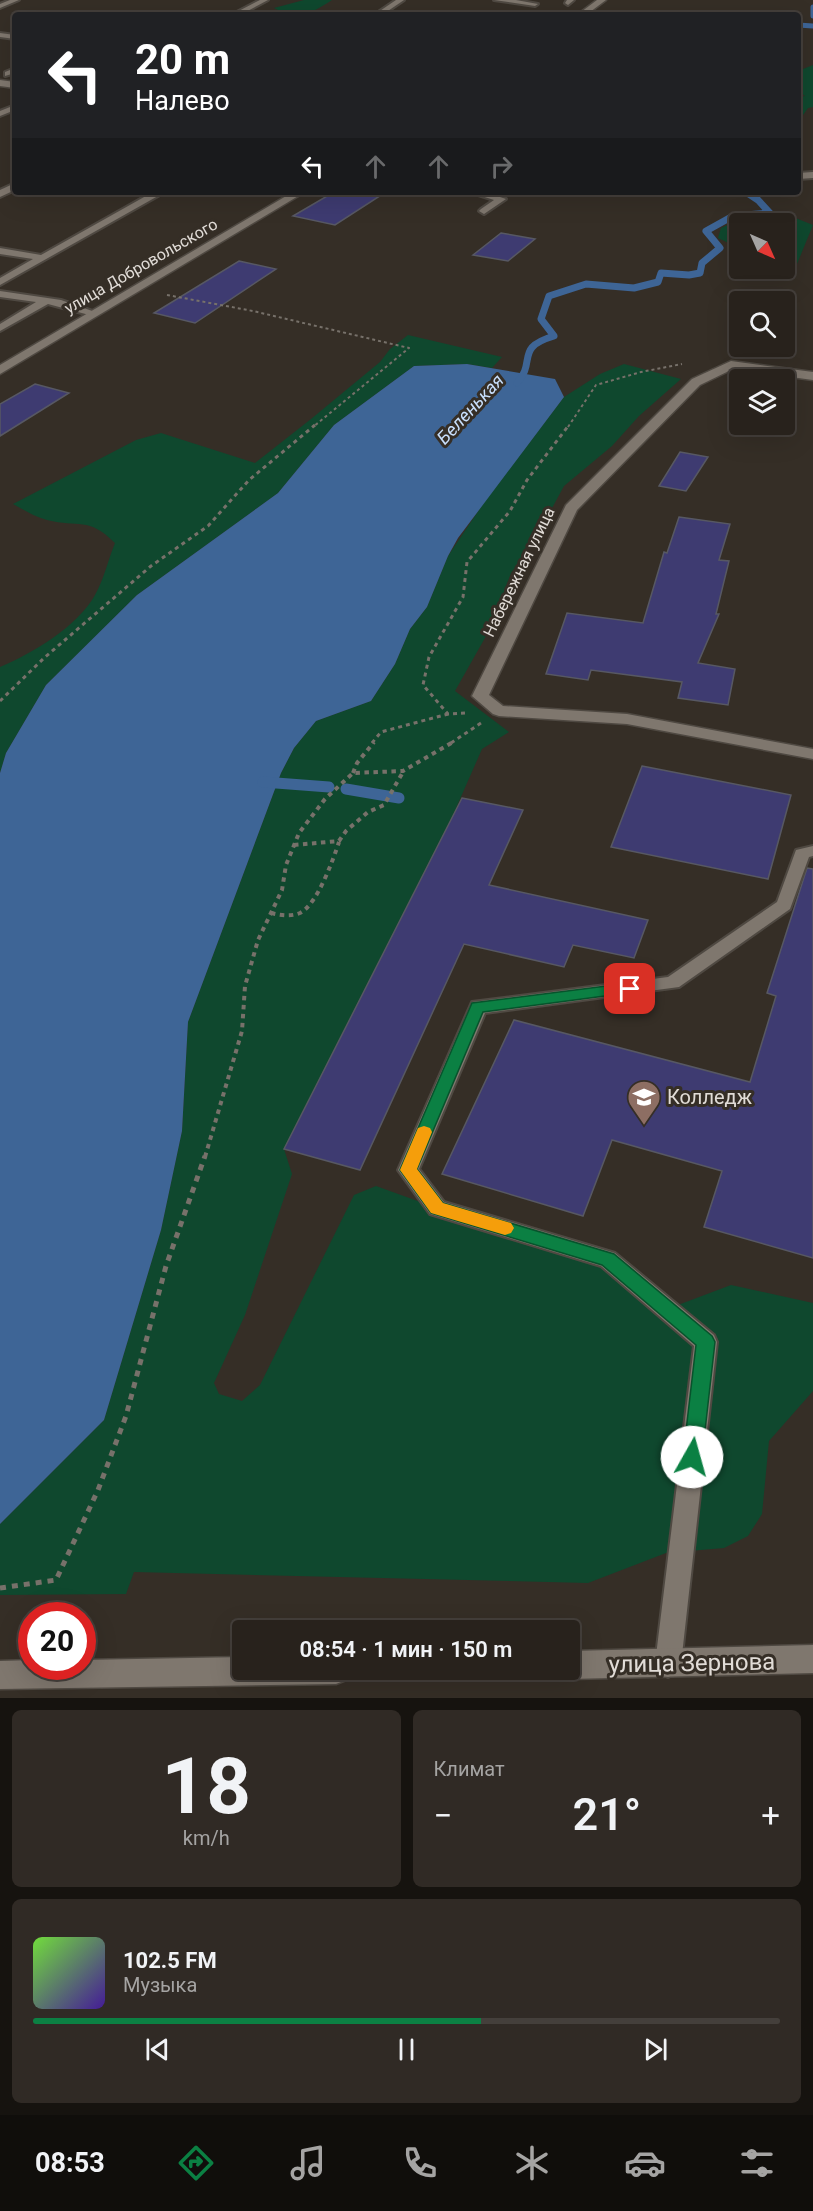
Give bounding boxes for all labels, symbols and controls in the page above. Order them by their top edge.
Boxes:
text: 20 m [135,35,230,84]
icon: left [36,36,114,114]
text: Налево [135,85,230,117]
icon: left [296,150,329,183]
icon: ahead [359,150,392,183]
icon: ahead [422,150,455,183]
icon: right [485,150,518,183]
north arrow [729,213,795,279]
map controls [729,213,795,435]
street label: улица Добровольского [61,214,221,318]
button: search [729,291,795,357]
button: layers [729,369,795,435]
water label: Беленькая [432,370,508,448]
street label: Набережная улица [479,504,559,640]
pin [604,963,655,1014]
icon: arrive [613,972,646,1005]
school or university icon: Колледж [626,1079,662,1126]
place label: Колледж [667,1085,753,1109]
position arrow [660,1425,724,1489]
speed limit sign: 20 [18,1602,96,1680]
text: 08:54 · 1 мин · 150 m [300,1637,512,1662]
street label: улица Зернова [608,1648,776,1678]
text: 18 [161,1741,251,1832]
text: Климат [434,1757,505,1781]
text: 21° [572,1788,641,1841]
text: − [434,1796,452,1835]
text: + [761,1796,780,1835]
text: km/h [183,1826,230,1850]
text: 102.5 FM [123,1948,217,1973]
text: Музыка [123,1973,197,1997]
icon: previous [141,2033,174,2066]
icon: pause [390,2033,423,2066]
icon: next [639,2033,672,2066]
icon: directions [175,2142,217,2184]
icon: music [287,2142,329,2184]
icon: phone [399,2142,441,2184]
icon: climate [511,2142,553,2184]
icon: car [624,2142,666,2184]
icon: filters [736,2142,778,2184]
text: 08:53 [35,2147,105,2179]

